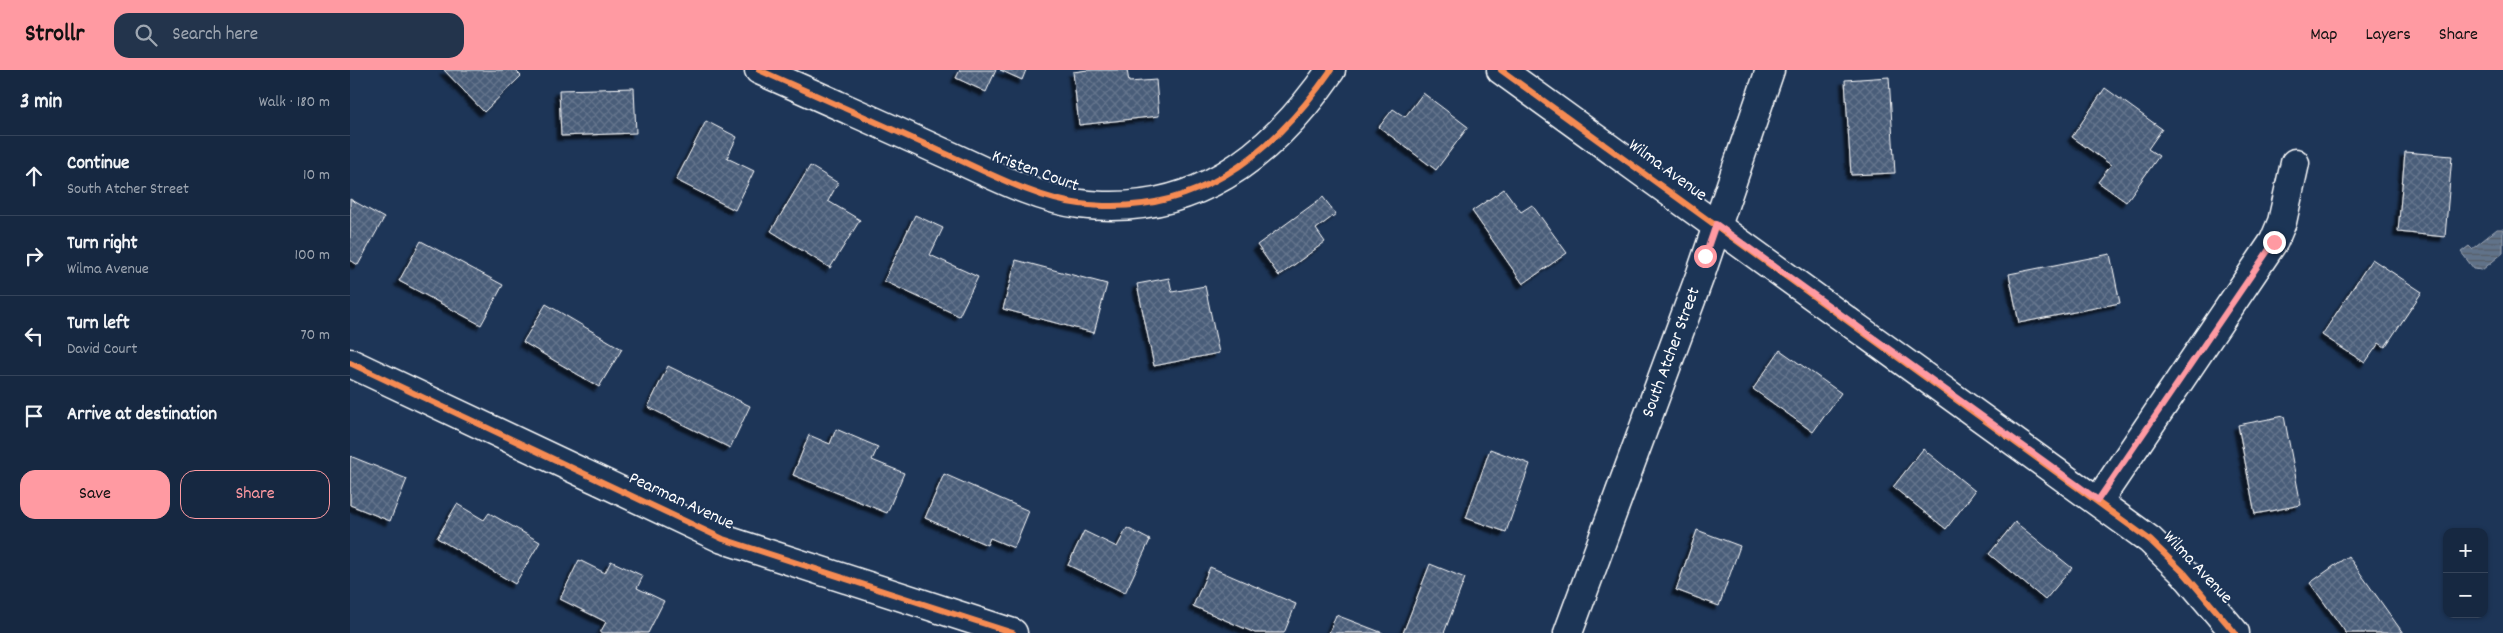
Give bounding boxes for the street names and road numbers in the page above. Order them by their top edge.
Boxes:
street label: Wilma Avenue [1622,134,1712,208]
street label: Kristen Court [988,145,1082,199]
street label: South Atcher Street [1636,283,1707,421]
street label: Pearman Avenue [624,467,738,537]
street label: Wilma Avenue [2156,526,2238,610]

